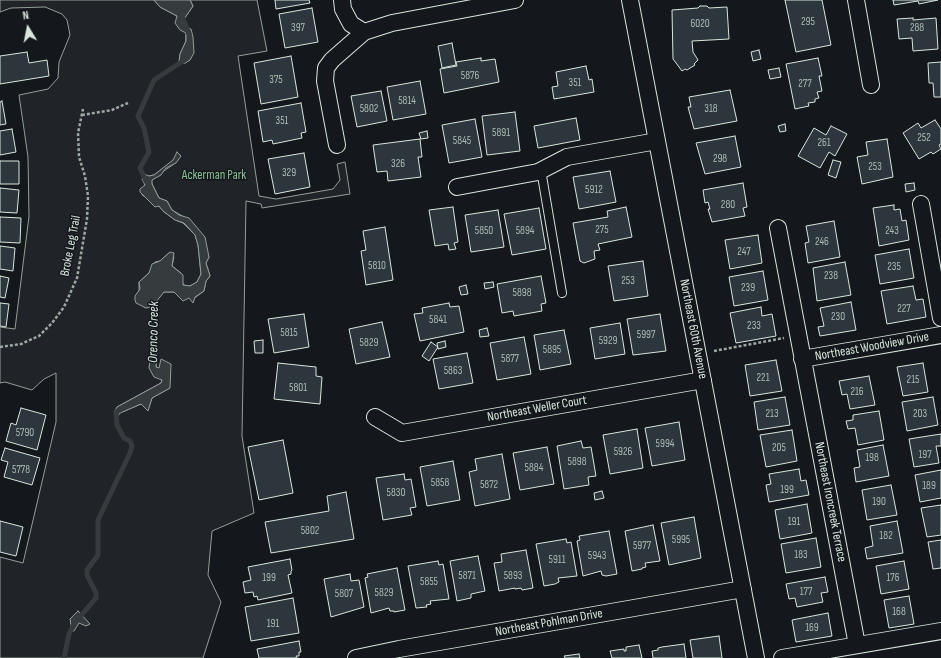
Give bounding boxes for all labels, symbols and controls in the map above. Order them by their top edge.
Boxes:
north arrow [8,8,48,48]
text: N [22,9,30,23]
house number: 295 [801,15,815,29]
house number: 6020 [690,17,710,31]
house number: 397 [291,21,305,35]
house number: 288 [910,21,924,35]
house number: 5876 [461,69,479,83]
house number: 375 [269,73,283,87]
house number: 351 [569,76,581,90]
house number: 277 [798,77,812,91]
house number: 5814 [398,94,416,108]
house number: 5802 [360,102,378,116]
house number: 318 [704,102,718,116]
house number: 351 [276,114,288,128]
house number: 5891 [492,126,510,140]
house number: 252 [917,131,931,145]
house number: 5845 [453,134,471,148]
house number: 261 [817,136,831,150]
house number: 298 [713,152,727,166]
house number: 326 [391,157,405,171]
house number: 253 [868,160,882,174]
house number: 329 [282,166,296,180]
park label: Ackerman Park [182,168,246,184]
house number: 5912 [585,183,603,197]
house number: 280 [721,198,735,212]
street label: Broke Leg Trail [57,214,85,278]
house number: 275 [595,223,609,237]
house number: 5850 [475,224,493,238]
house number: 5894 [516,224,534,238]
house number: 243 [885,224,899,238]
house number: 246 [815,235,829,249]
house number: 247 [737,245,751,259]
house number: 5810 [368,259,386,273]
house number: 235 [887,260,901,274]
house number: 238 [824,269,838,283]
house number: 253 [621,274,635,288]
street label: Northeast 60th Avenue [676,278,710,380]
house number: 239 [741,281,755,295]
house number: 5898 [513,286,531,300]
water label: Orenco Creek [145,301,163,363]
house number: 227 [897,302,911,316]
house number: 230 [831,310,845,324]
house number: 5841 [429,313,447,327]
house number: 233 [747,319,761,333]
house number: 5815 [280,326,298,340]
house number: 5997 [637,328,655,342]
street label: Northeast Woodview Drive [814,329,930,365]
house number: 5929 [599,334,617,348]
house number: 5829 [360,336,378,350]
house number: 5895 [543,343,561,357]
house number: 5877 [501,352,519,366]
house number: 5863 [444,364,462,378]
house number: 221 [757,371,769,385]
house number: 215 [907,373,919,387]
house number: 5801 [289,381,307,395]
house number: 216 [850,385,864,399]
street label: Northeast Weller Court [486,393,588,425]
house number: 213 [765,407,779,421]
house number: 203 [913,407,927,421]
house number: 5790 [16,426,34,440]
house number: 5994 [656,437,674,451]
house number: 205 [772,441,786,455]
street label: Northeast Ironcreek Terrace [811,441,849,563]
house number: 5926 [614,445,632,459]
house number: 197 [918,448,932,462]
house number: 198 [865,451,879,465]
house number: 5898 [568,455,586,469]
house number: 5884 [525,461,543,475]
house number: 5778 [12,463,30,477]
house number: 5858 [431,476,449,490]
house number: 5872 [480,478,498,492]
house number: 189 [922,479,936,493]
house number: 199 [780,483,794,497]
house number: 5830 [387,486,405,500]
house number: 190 [872,495,886,509]
house number: 191 [788,515,800,529]
house number: 5802 [301,524,319,538]
house number: 182 [879,529,893,543]
house number: 5995 [672,533,690,547]
house number: 5977 [633,539,651,553]
house number: 183 [794,548,808,562]
house number: 5943 [588,549,606,563]
house number: 5911 [549,553,565,567]
house number: 5871 [458,569,476,583]
house number: 5893 [504,569,522,583]
house number: 199 [262,571,276,585]
house number: 176 [886,571,900,585]
house number: 5855 [420,575,438,589]
house number: 177 [800,585,812,599]
house number: 5829 [375,586,393,600]
house number: 5807 [335,587,353,601]
house number: 168 [892,605,906,619]
street label: Northeast Pohlman Drive [494,606,604,640]
house number: 191 [267,617,279,631]
house number: 169 [805,621,819,635]

